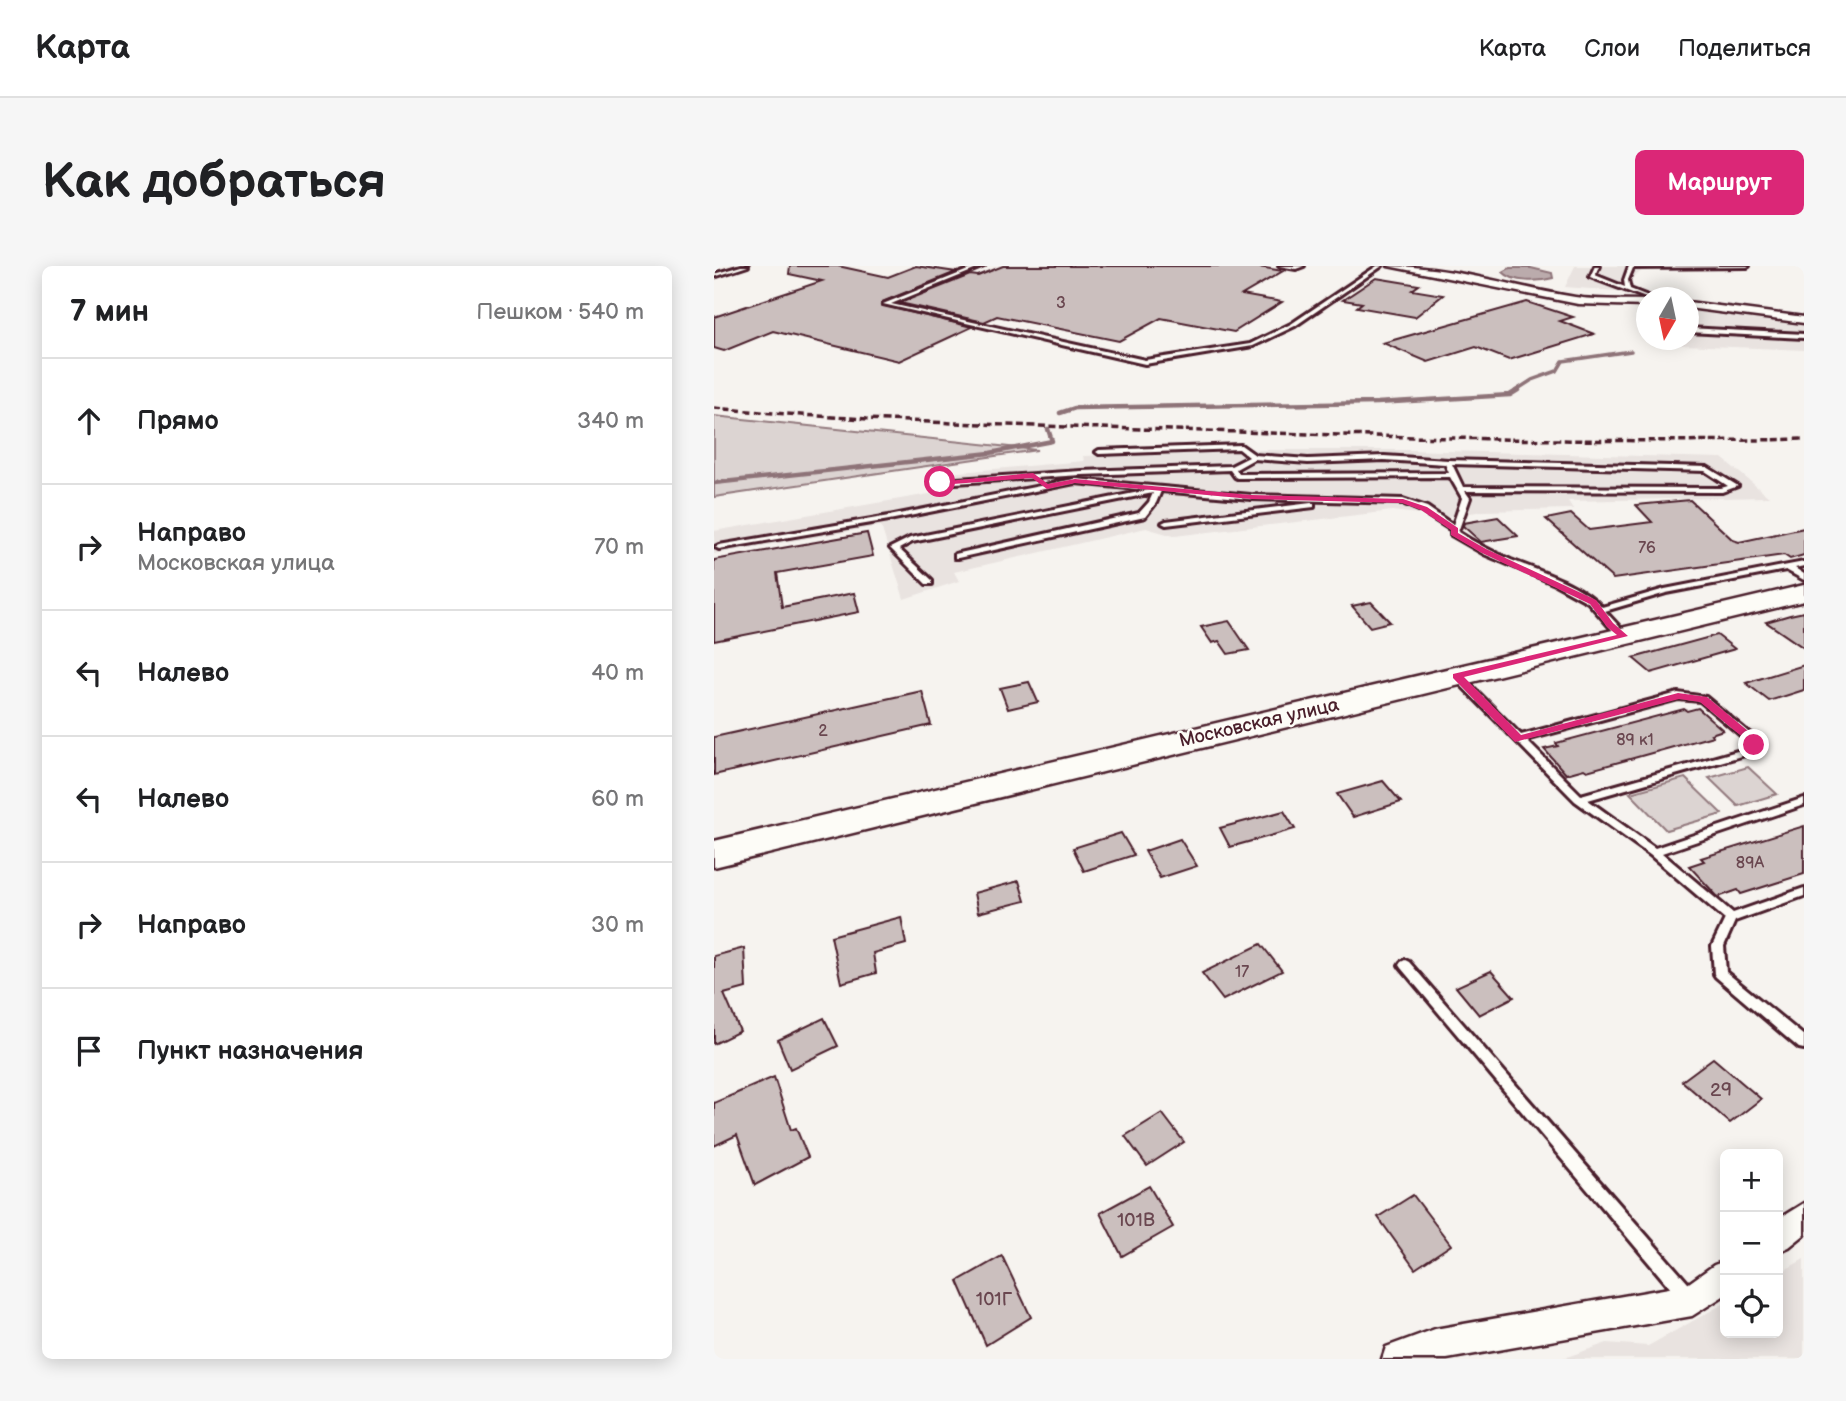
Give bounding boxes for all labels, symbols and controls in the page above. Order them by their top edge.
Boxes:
text: Карта [35,28,130,68]
text: Карта [1479,34,1546,63]
text: Слои [1584,34,1640,63]
text: Поделиться [1678,34,1811,63]
button: Маршрут [1635,150,1804,215]
text: Как добраться [42,153,386,212]
north arrow [1636,287,1699,350]
text: 7 мин [70,294,149,330]
house number: 3 [1056,294,1066,313]
text: Пешком · 540 m [476,298,644,326]
icon: ahead [70,402,108,440]
text: Прямо [137,406,219,437]
text: 340 m [577,407,644,435]
route start [924,466,955,497]
text: Направо [137,518,246,549]
icon: right [70,528,108,566]
text: 70 m [594,533,644,561]
house number: 76 [1638,539,1656,558]
text: Московская улица [137,549,335,577]
icon: left [70,654,108,692]
text: Налево [137,658,229,689]
text: 40 m [591,659,644,687]
street label: Московская улица [1177,693,1341,753]
house number: 2 [818,722,828,741]
route end [1738,729,1769,760]
house number: 89 к1 [1616,731,1654,750]
icon: left [70,780,108,818]
text: Налево [137,784,229,815]
text: 60 m [591,785,644,813]
house number: 89А [1736,854,1764,873]
icon: right [70,906,108,944]
text: Направо [137,910,246,941]
text: 30 m [591,911,644,939]
house number: 17 [1235,963,1249,982]
icon: arrive [70,1032,108,1070]
text: Пункт назначения [137,1036,363,1067]
house number: 29 [1710,1079,1732,1102]
map controls [1720,1149,1783,1338]
button: + [1720,1149,1783,1212]
house number: 101В [1117,1209,1155,1232]
button: − [1720,1212,1783,1275]
button: locate [1720,1275,1783,1338]
house number: 101Г [976,1288,1013,1311]

